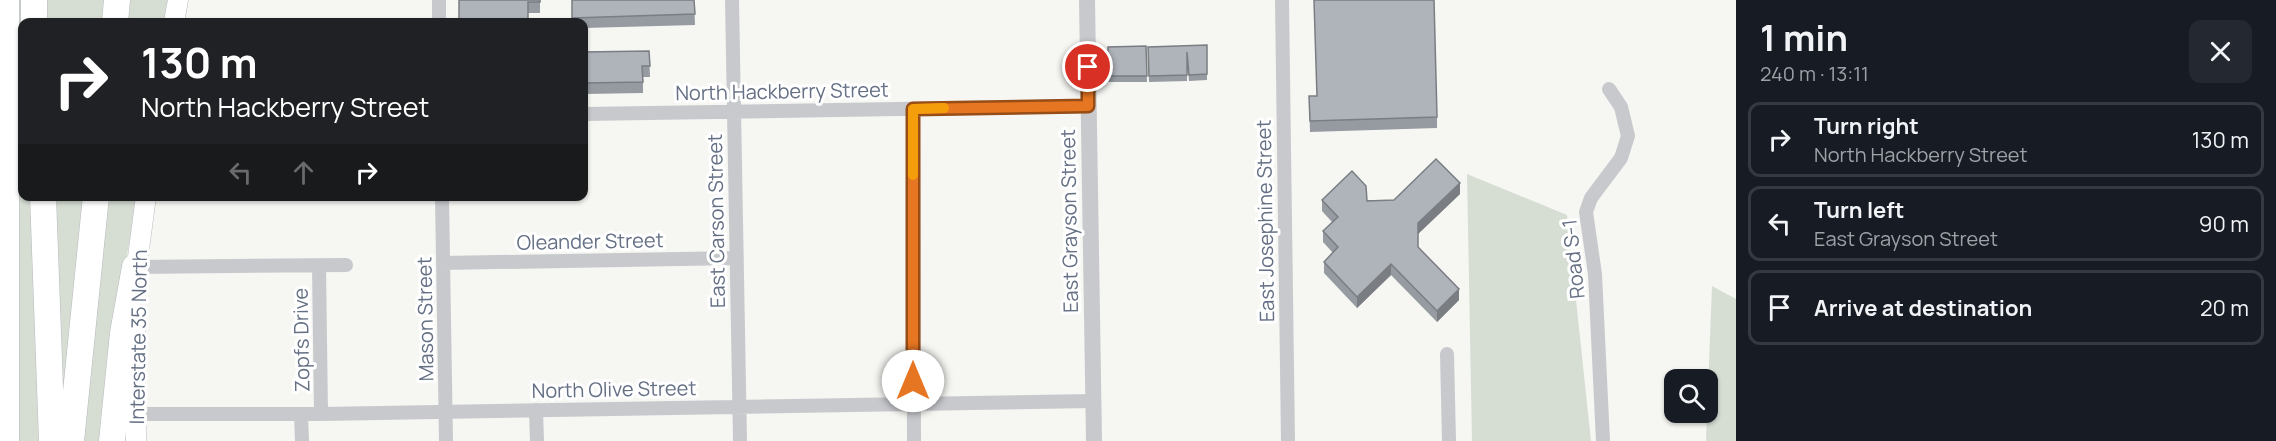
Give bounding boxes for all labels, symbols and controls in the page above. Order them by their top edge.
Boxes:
text: 1 min [1760,13,1848,62]
button: close [2189,20,2252,83]
text: 130 m [141,33,258,91]
pin [1062,41,1113,92]
icon: right [42,42,120,120]
icon: arrive [1071,50,1104,83]
text: 240 m · 13:11 [1760,60,1869,87]
street label: North Hackberry Street [675,76,889,106]
text: North Hackberry Street [141,88,429,125]
text: Turn right [1814,111,1919,141]
street label: East Josephine Street [1250,120,1280,322]
icon: right [1763,123,1796,156]
text: 130 m [2192,125,2249,155]
street label: East Grayson Street [1054,129,1084,313]
street label: East Carson Street [701,134,731,308]
text: North Hackberry Street [1814,141,2028,168]
icon: left [224,156,257,189]
icon: ahead [287,156,320,189]
icon: right [350,156,383,189]
text: Turn left [1814,195,1904,225]
icon: left [1763,207,1796,240]
text: 90 m [2199,209,2249,239]
street label: Road S-1 [1555,218,1591,300]
text: East Grayson Street [1814,225,1998,252]
street label: Oleander Street [516,226,664,256]
street label: Interstate 35 North [123,249,153,425]
street label: Mason Street [410,256,440,382]
street label: Zopfs Drive [287,288,315,392]
icon: arrive [1763,291,1796,324]
text: Arrive at destination [1814,293,2032,323]
text: 20 m [2200,293,2249,323]
position arrow [881,349,945,413]
map controls [1664,369,1718,423]
button: search [1664,369,1718,423]
street label: North Olive Street [531,374,697,404]

